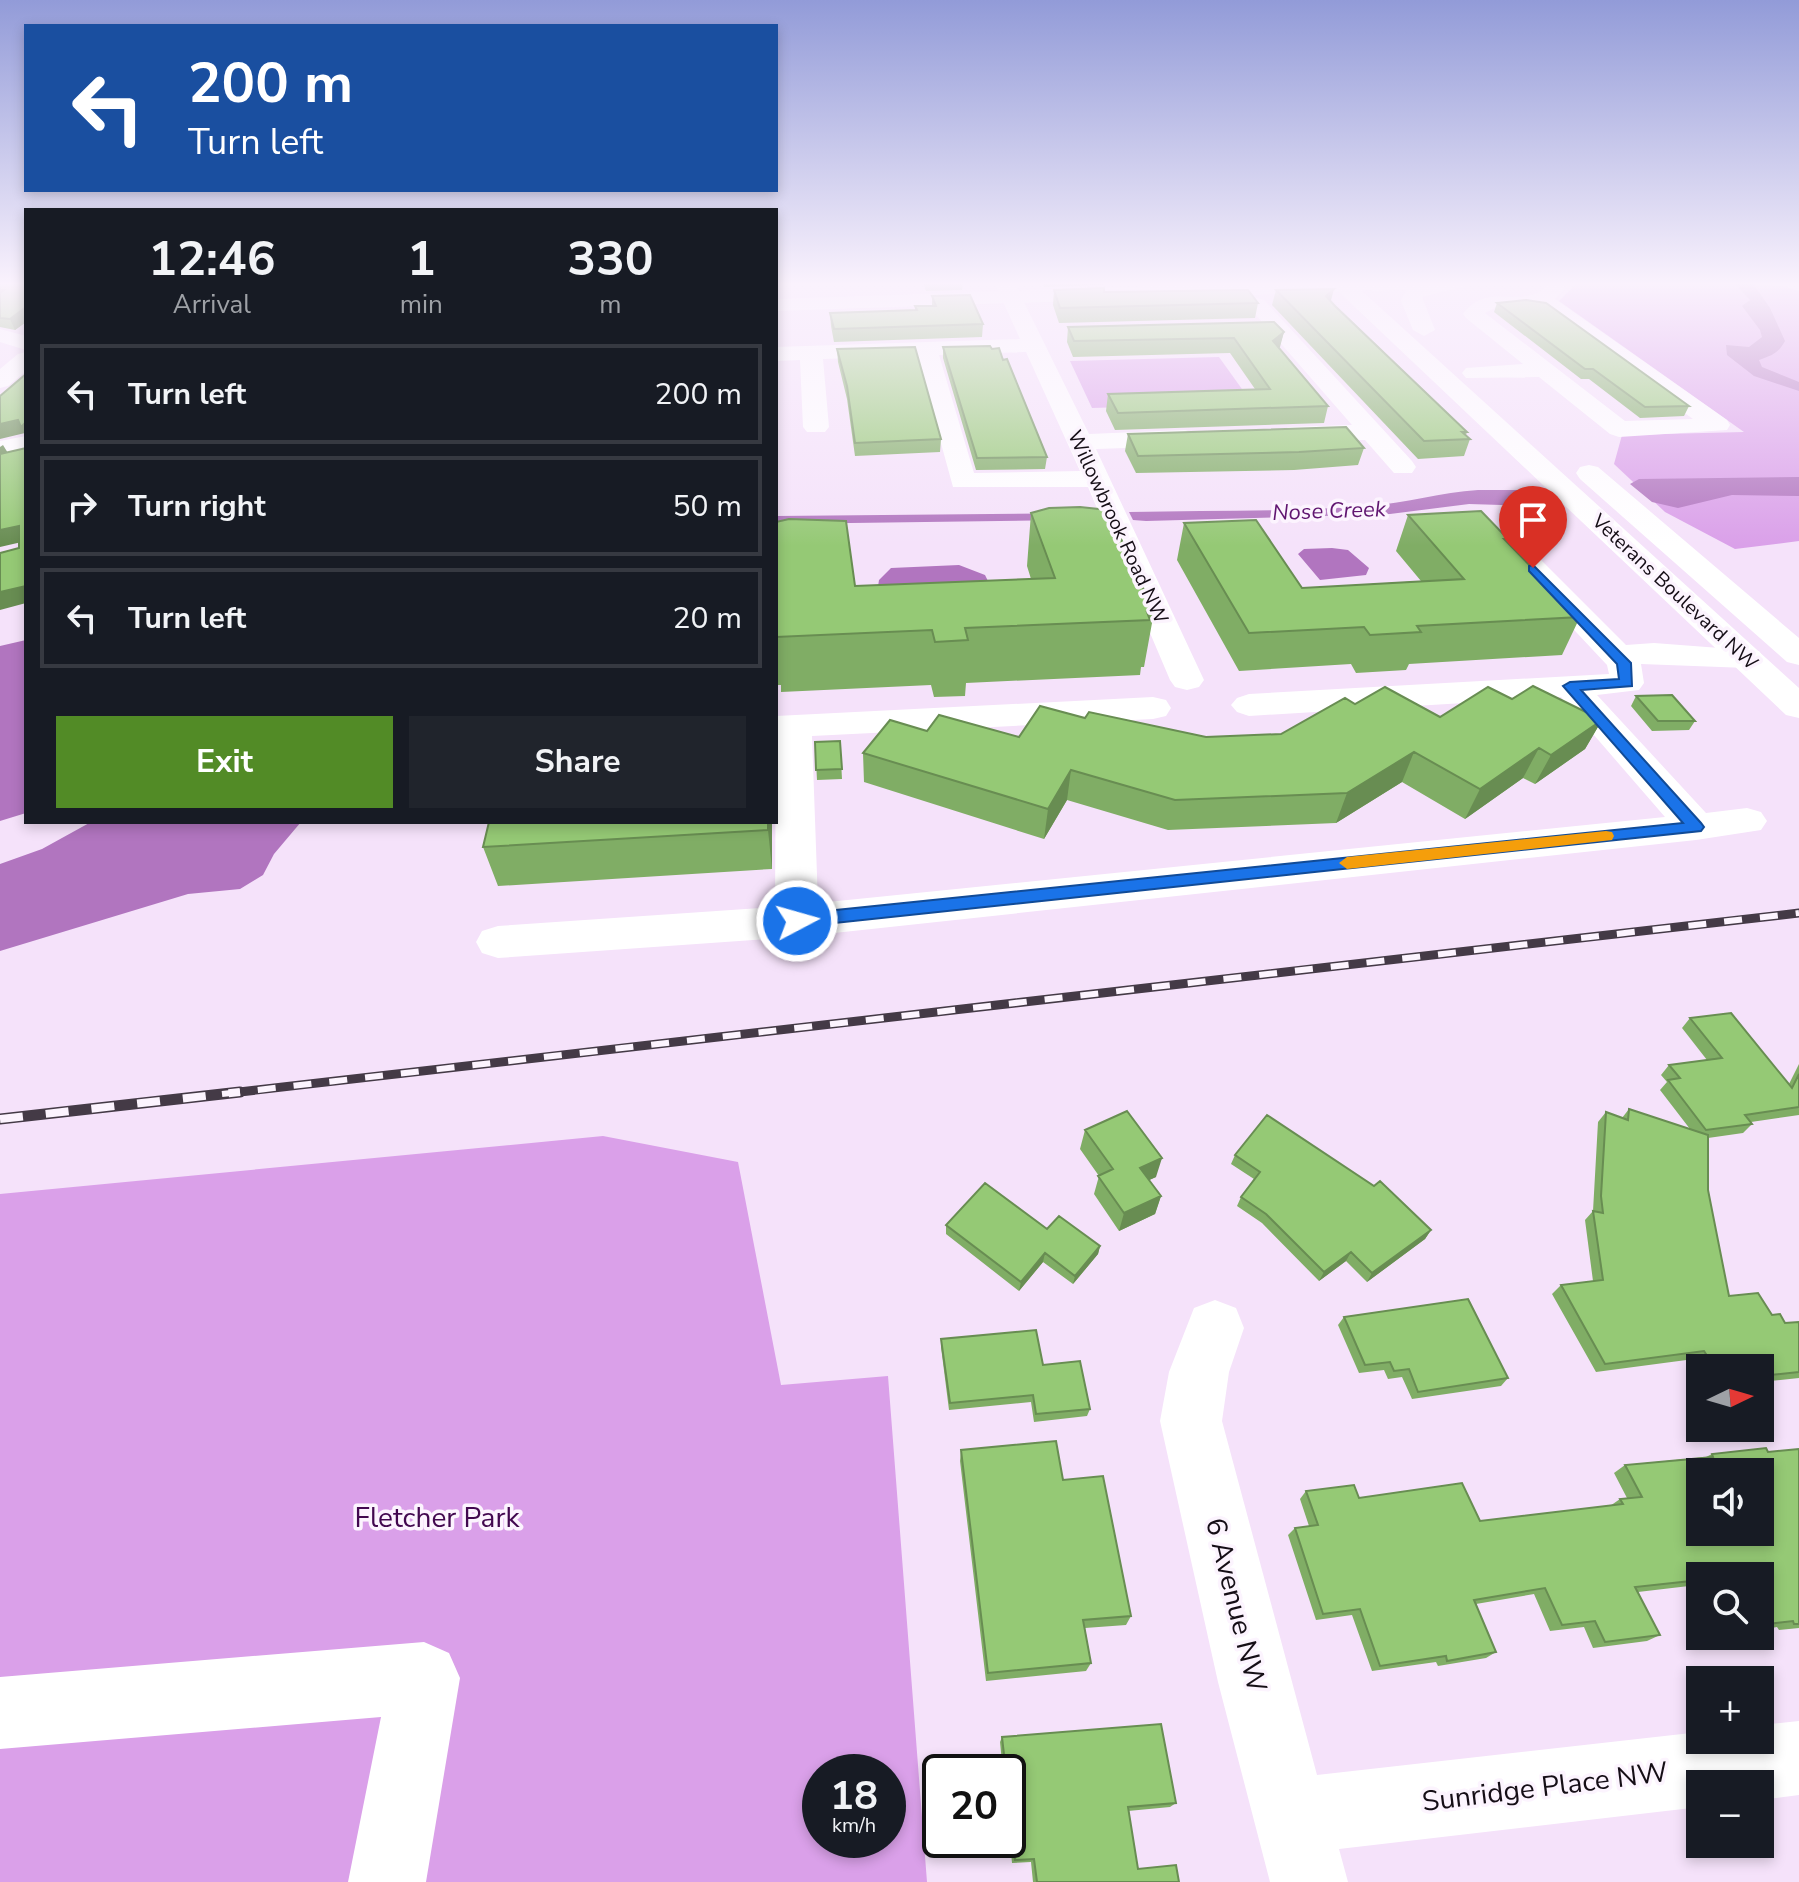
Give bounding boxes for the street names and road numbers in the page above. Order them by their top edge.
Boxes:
street label: Willowbrook Road NW [1061,426,1175,628]
street label: Veterans Boulevard NW [1585,507,1764,676]
street label: 6 Avenue NW [1196,1514,1276,1696]
street label: Sunridge Place NW [1420,1753,1670,1821]

